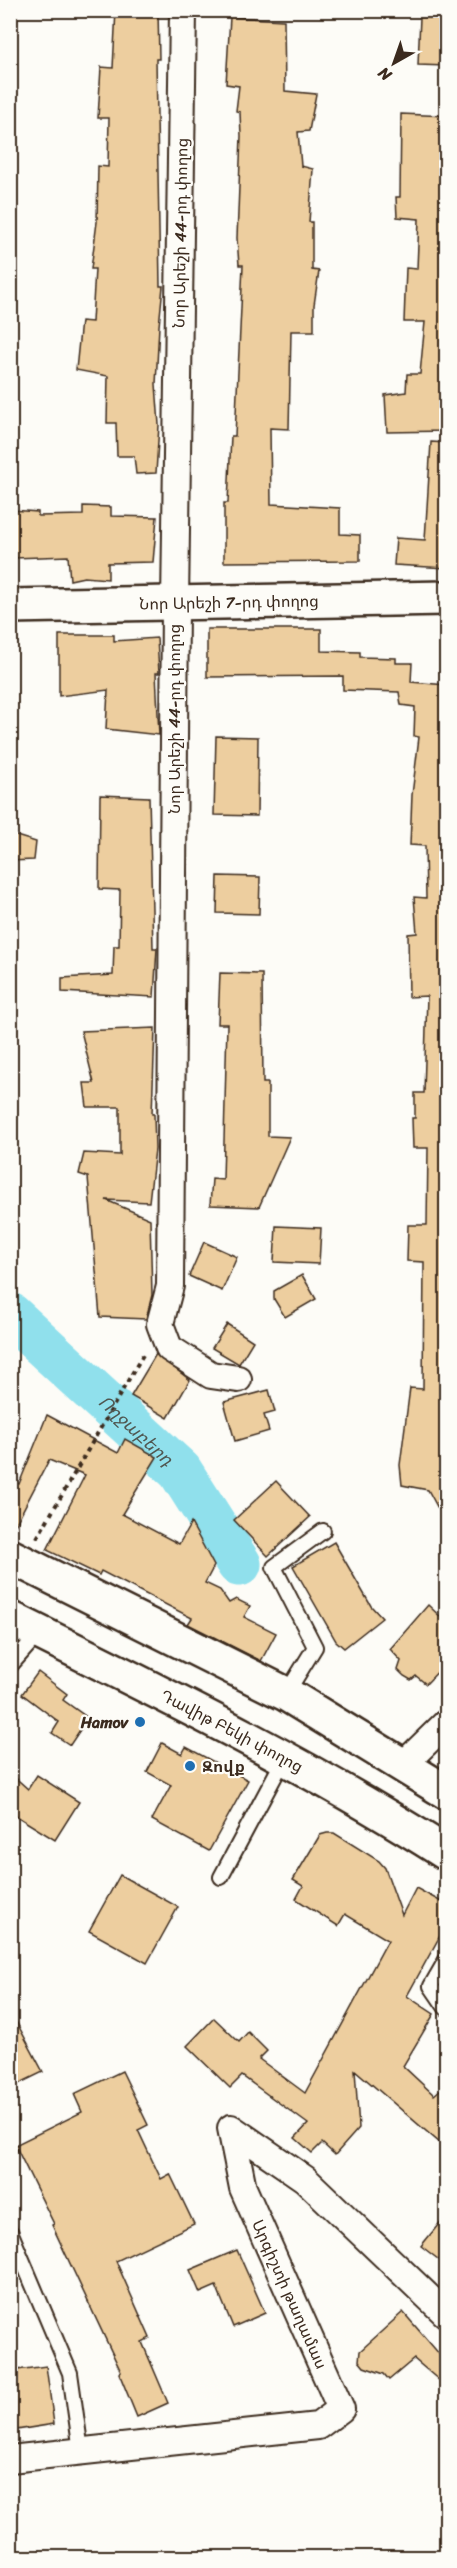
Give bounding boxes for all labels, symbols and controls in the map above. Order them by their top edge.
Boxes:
north arrow [364,33,424,93]
text: N [370,59,399,89]
street label: Նոր Արեշի 44-րդ փողոց [164,138,197,328]
street label: Նոր Արեշի 7-րդ փողոց [139,586,319,619]
street label: Նոր Արեշի 44-րդ փողոց [160,624,189,814]
water label: Ողջաբերդ [91,1387,182,1475]
street label: Դավիթ Բեկի փողոց [155,1681,309,1781]
place label: Hamov [80,1708,130,1737]
marker: Hamov [133,1715,147,1729]
place label: Զովք [202,1752,245,1781]
marker: Զովք [183,1759,197,1773]
street label: Արգիշտի թաղամաս [243,2215,336,2374]

